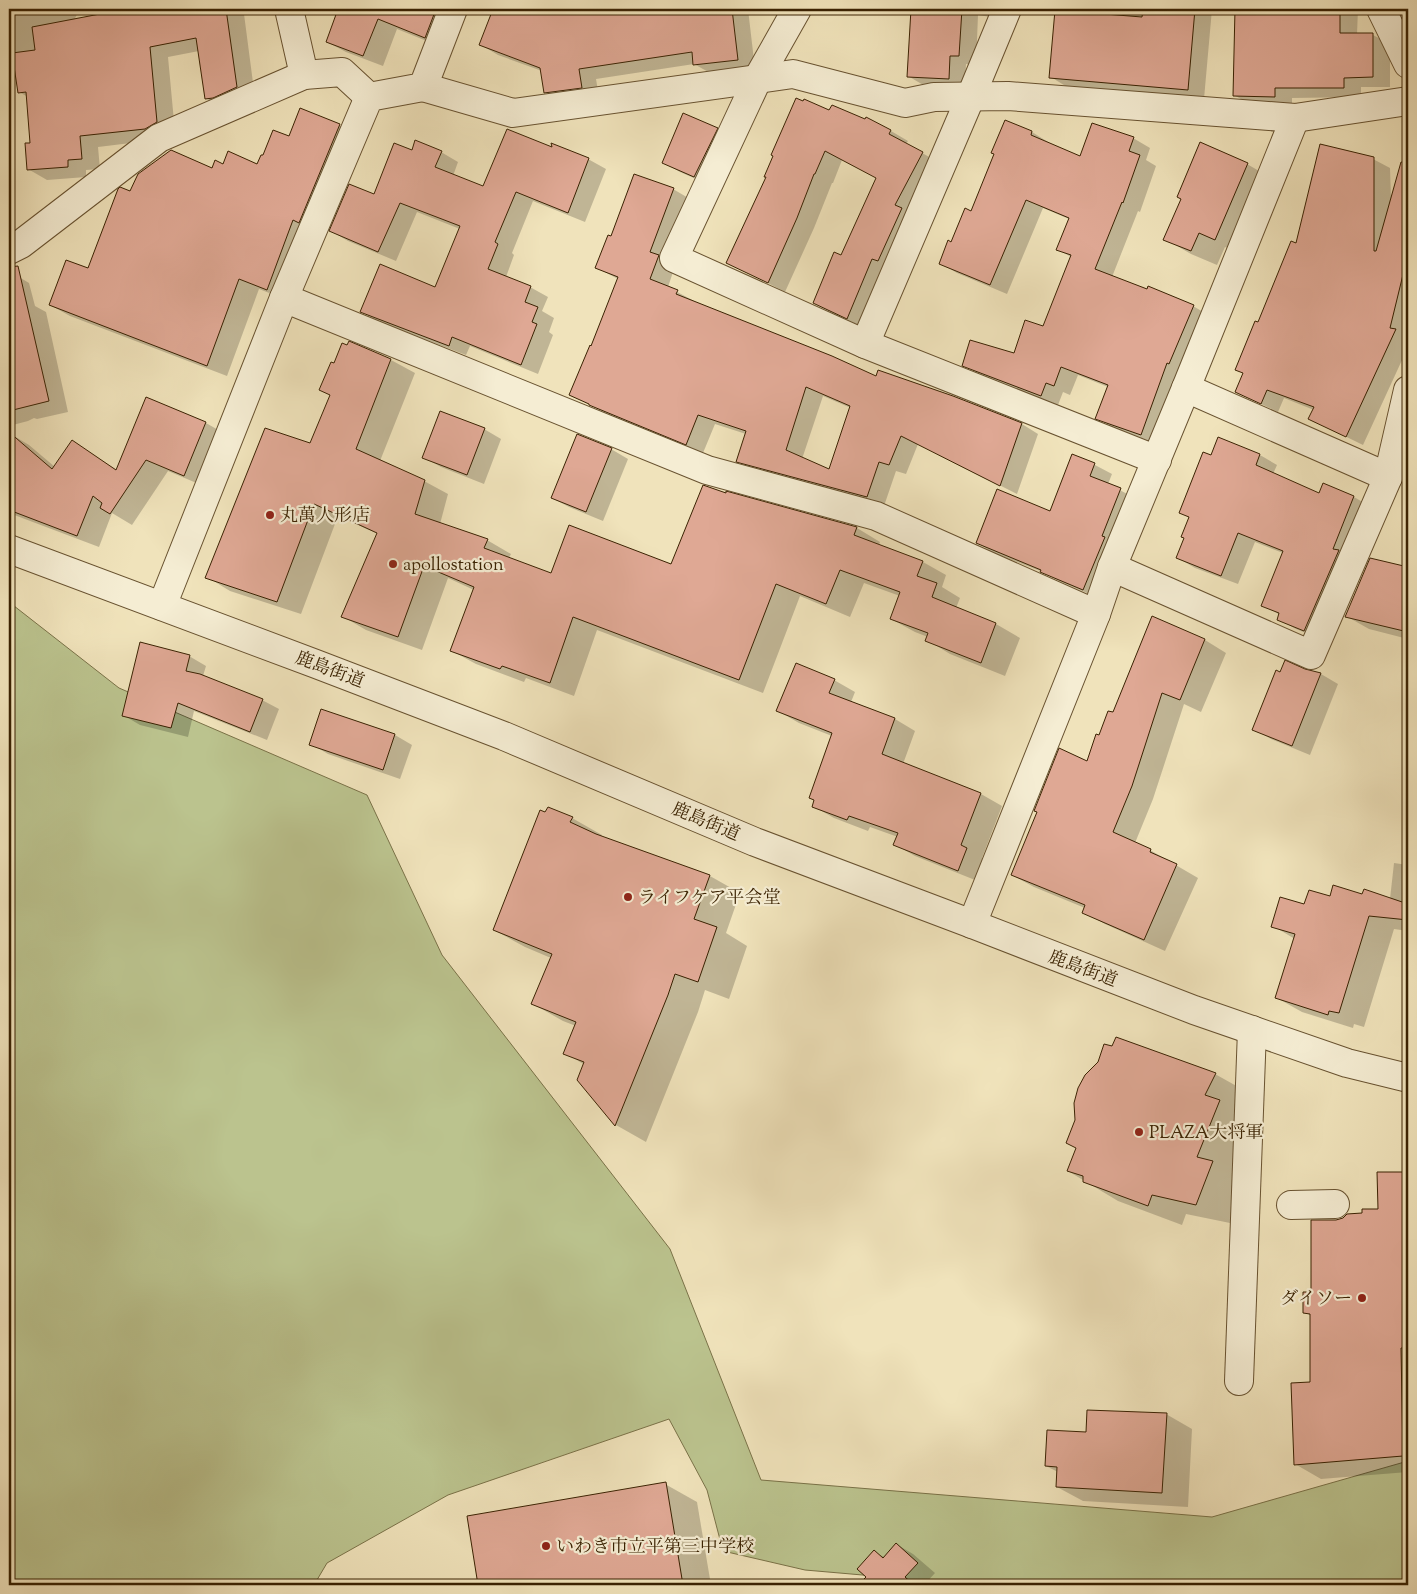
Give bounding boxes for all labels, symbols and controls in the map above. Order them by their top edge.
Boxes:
place label: 丸萬人形店 [280,504,370,530]
marker: 丸萬人形店 [264,509,276,521]
place label: apollostation [403,553,504,579]
marker: apollostation [387,558,399,570]
street label: 鹿島街道 [291,646,368,696]
street label: 鹿島街道 [667,797,743,849]
place label: ライフケア平会堂 [638,886,780,912]
marker: ライフケア平会堂 [622,891,634,903]
street label: 鹿島街道 [1044,945,1121,995]
place label: PLAZA大将軍 [1149,1121,1263,1147]
marker: PLAZA大将軍 [1133,1126,1145,1138]
place label: ダイソー [1280,1287,1352,1313]
marker: ダイソー [1356,1292,1368,1304]
place label: いわき市立平第三中学校 [556,1535,754,1561]
marker: いわき市立平第三中学校 [540,1540,552,1552]

